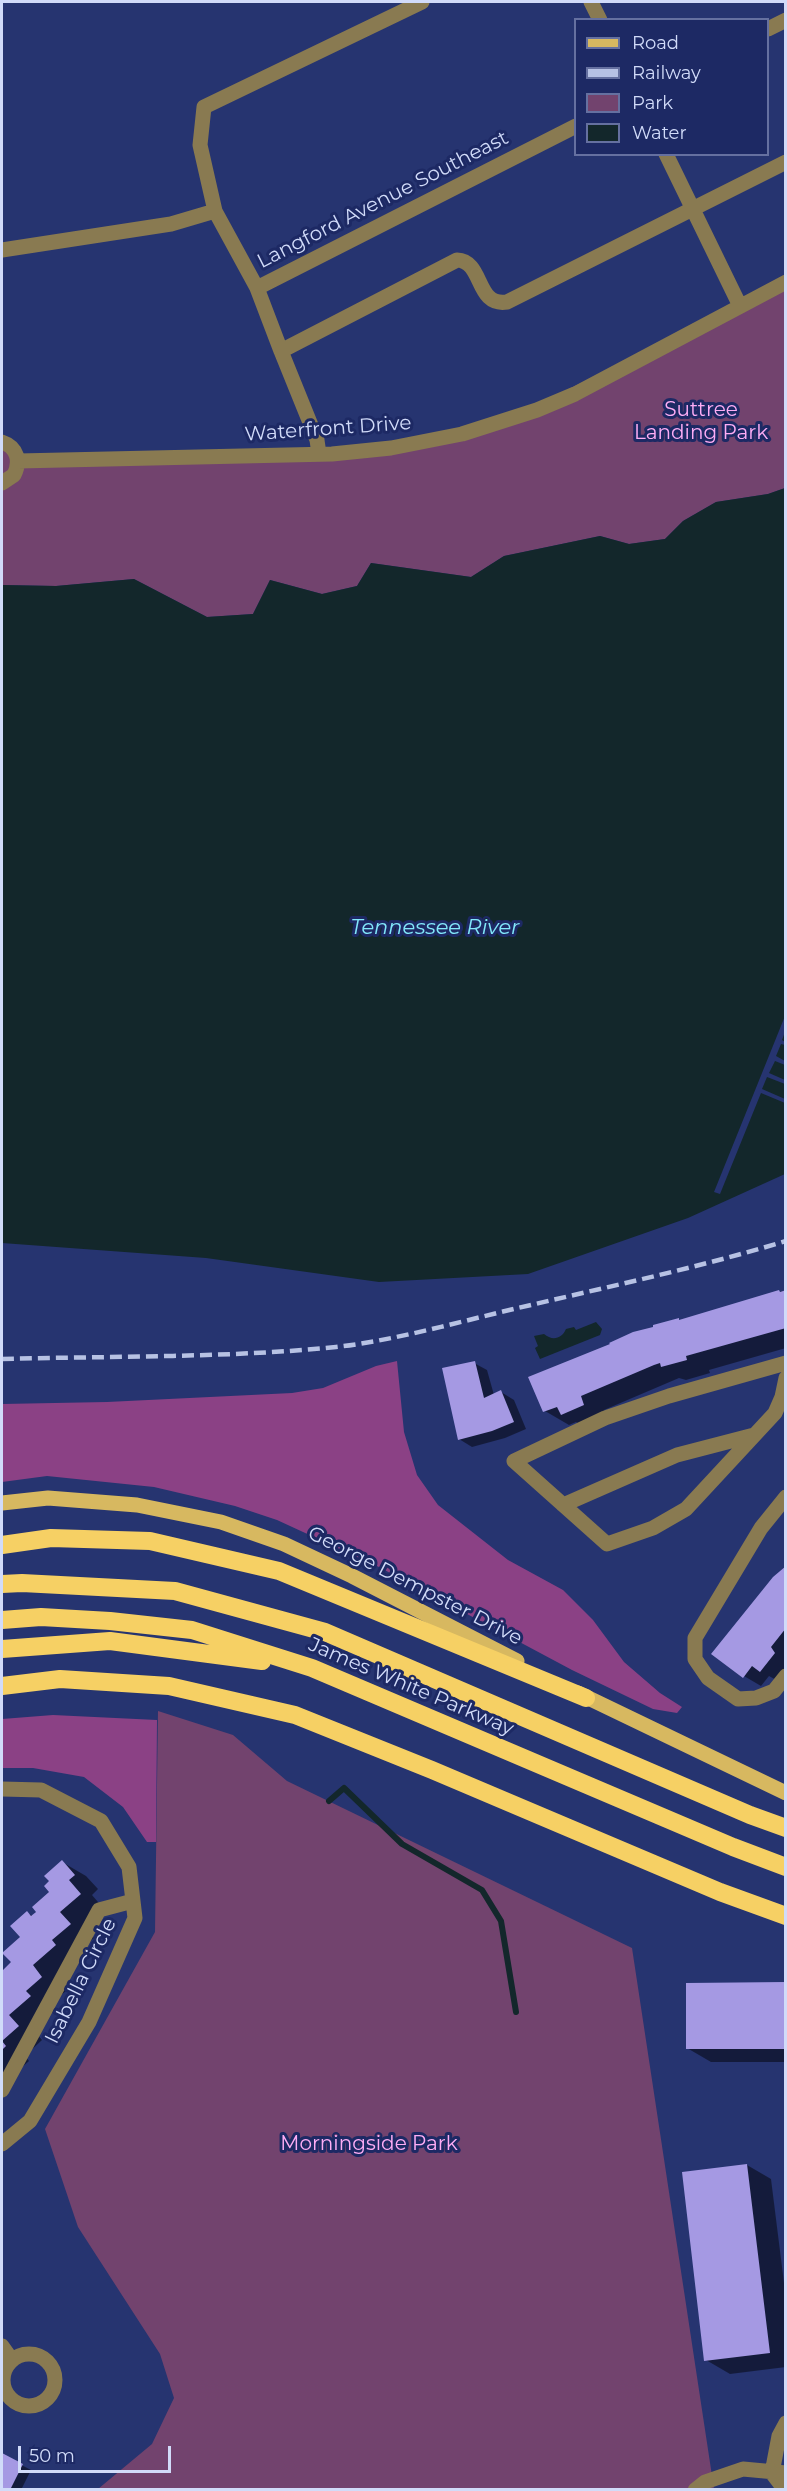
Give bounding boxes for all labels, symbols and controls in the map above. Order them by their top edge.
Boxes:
legend [574,18,769,156]
text: Road [632,32,679,54]
text: Railway [632,62,701,84]
text: Park [632,92,673,114]
text: Water [632,122,687,144]
street label: Langford Avenue Southeast [253,126,513,274]
park label: Suttree Landing Park [634,398,768,445]
street label: Waterfront Drive [244,411,412,447]
water label: Tennessee River [350,915,520,941]
street label: George Dempster Drive [304,1521,526,1651]
street label: James White Parkway [305,1633,517,1741]
street label: Isabella Circle [40,1914,122,2048]
park label: Morningside Park [280,2132,458,2156]
scale bar [21,2434,174,2472]
text: 50 m [29,2445,75,2467]

